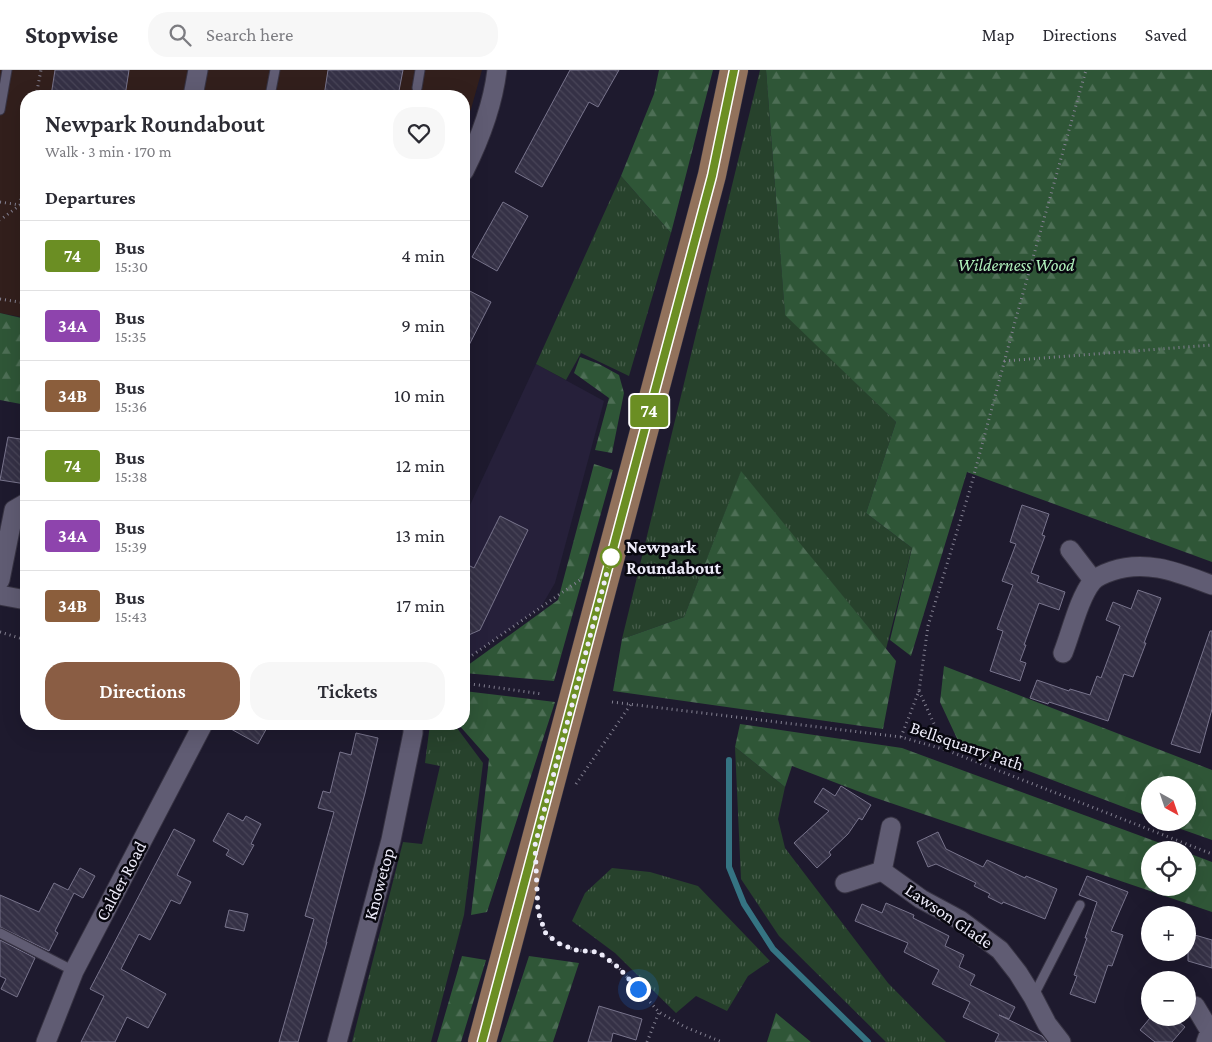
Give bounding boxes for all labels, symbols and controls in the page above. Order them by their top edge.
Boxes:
search box [148,12,498,57]
text: Stopwise [25,21,118,48]
icon: search [166,21,194,49]
text: Search here [206,24,293,45]
text: Map [982,25,1014,45]
text: Directions [1042,25,1117,45]
text: Saved [1145,25,1187,45]
button: heart [393,107,445,159]
text: Newpark Roundabout [45,110,265,137]
text: Walk · 3 min · 170 m [45,143,172,160]
text: Departures [45,187,136,208]
text: Bus [115,237,145,258]
text: 4 min [401,245,445,266]
text: 74 [64,246,81,266]
park label: Wilderness Wood [957,255,1075,275]
text: 15:30 [115,258,148,275]
text: Bus [115,307,145,328]
text: 9 min [401,315,445,336]
text: 34A [58,316,87,336]
text: 15:35 [115,328,147,345]
text: Bus [115,377,145,398]
text: 10 min [394,385,445,406]
text: 34B [58,386,87,406]
line badge: 74 [626,395,672,427]
text: 15:36 [115,398,147,415]
text: 74 [640,401,658,421]
text: Bus [115,447,145,468]
text: 12 min [396,455,445,476]
text: 74 [64,456,81,476]
text: 15:38 [115,468,148,485]
text: Bus [115,517,145,538]
text: 13 min [396,525,445,546]
text: 34A [58,526,87,546]
place label: Newpark Roundabout [626,537,722,578]
text: 15:39 [115,538,147,555]
marker: Newpark Roundabout [600,546,622,568]
text: Bus [115,587,145,608]
text: 17 min [396,595,445,616]
text: 34B [58,596,87,616]
text: 15:43 [115,608,147,625]
button: Directions [45,662,240,720]
button: Tickets [250,662,445,720]
street label: Bellsquarry Path [908,717,1027,775]
north arrow [1141,776,1196,831]
map controls [1141,776,1196,1026]
street label: Calder Road [92,837,151,924]
button: locate [1141,841,1196,896]
street label: Knowetop [360,846,398,922]
street label: Lawson Glade [901,879,997,953]
button: + [1141,906,1196,961]
button: − [1141,971,1196,1026]
your location [626,977,651,1002]

